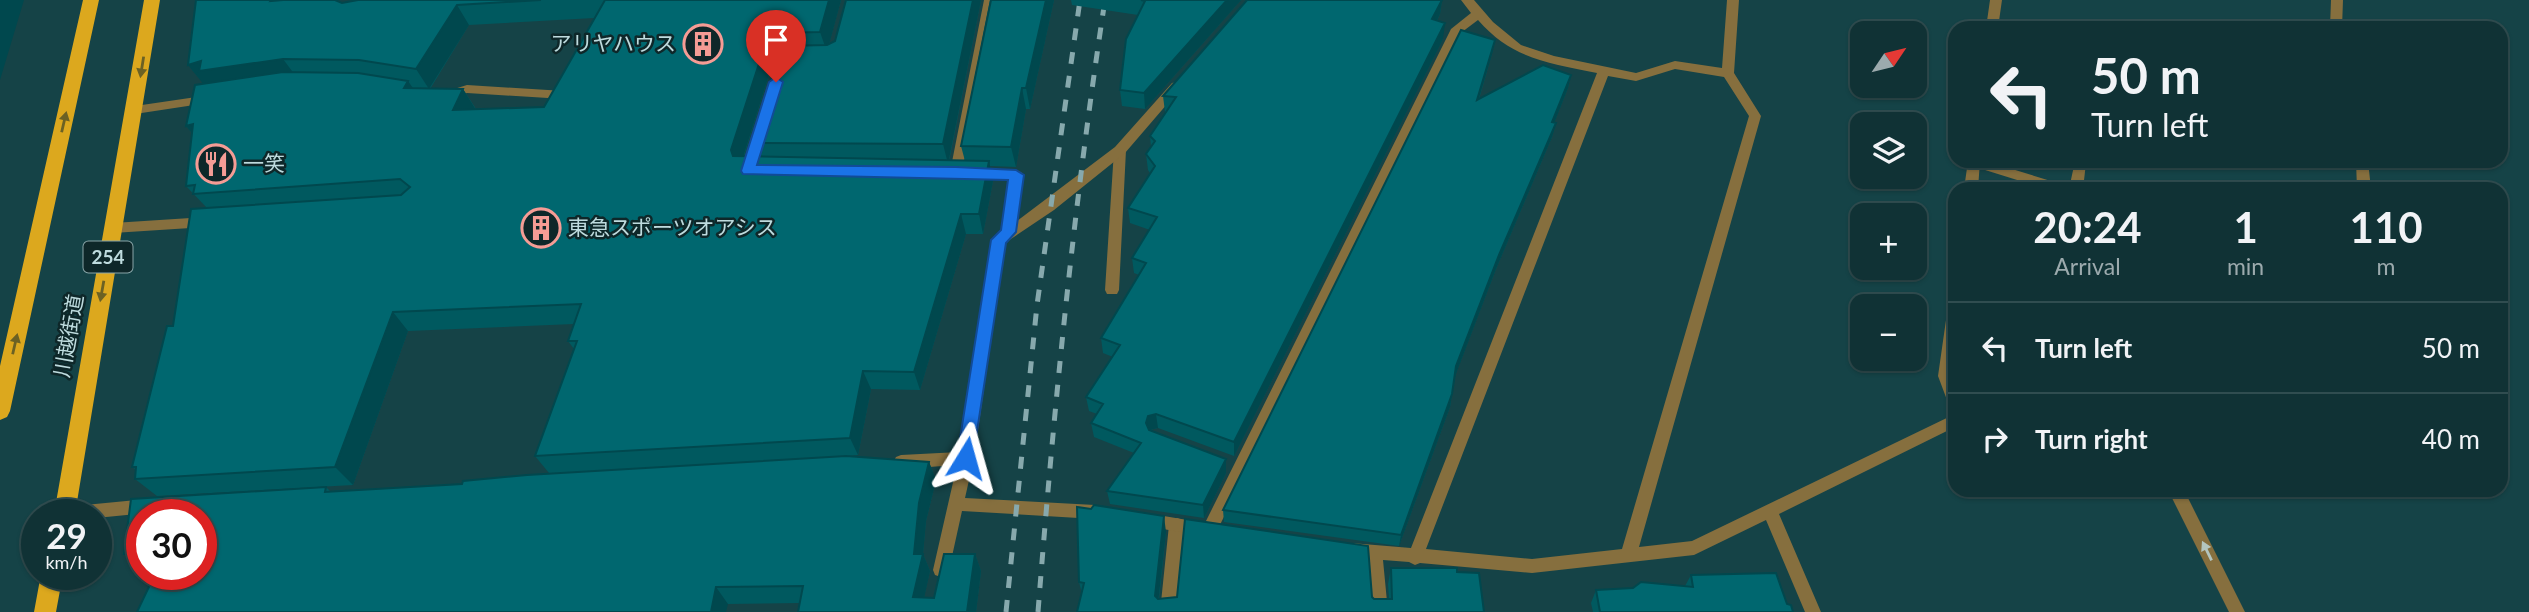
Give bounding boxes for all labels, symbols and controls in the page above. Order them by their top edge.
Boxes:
pin [746,10,806,82]
icon: arrive [757,21,795,59]
north arrow [1850,21,1927,98]
map controls [1850,21,1927,371]
building icon: アリヤハウス [682,23,724,65]
place label: アリヤハウス [550,30,676,55]
text: 50 m [2091,46,2201,104]
icon: left [1976,49,2067,140]
one-way arrow [136,57,147,79]
text: Turn left [2091,105,2208,144]
one-way arrow [59,111,70,133]
button: layers [1850,112,1927,189]
restaurant icon: 一笑 [195,143,237,185]
place label: 一笑 [243,150,285,175]
text: 20:24 [2033,202,2142,252]
text: 1 [2233,202,2258,252]
text: 110 [2350,202,2423,252]
button: + [1850,203,1927,280]
building icon: 東急スポーツオアシス [520,207,562,249]
place label: 東急スポーツオアシス [568,214,777,239]
road number: 254 [84,242,132,272]
text: Arrival [2054,252,2121,280]
text: min [2227,252,2264,280]
text: m [2377,252,2396,280]
one-way arrow [96,281,107,303]
street label: 川越街道 [48,292,87,379]
button: − [1850,294,1927,371]
icon: left [1976,329,2014,367]
text: Turn left [2035,332,2132,364]
text: 50 m [2422,332,2480,364]
one-way arrow [9,333,20,355]
icon: right [1976,420,2014,458]
position arrow [929,421,1003,495]
text: Turn right [2035,423,2148,455]
text: 40 m [2422,423,2480,455]
speed limit sign: 30 [126,499,217,590]
text: 29 [46,514,87,556]
one-way arrow [2201,541,2212,561]
text: km/h [45,551,88,573]

